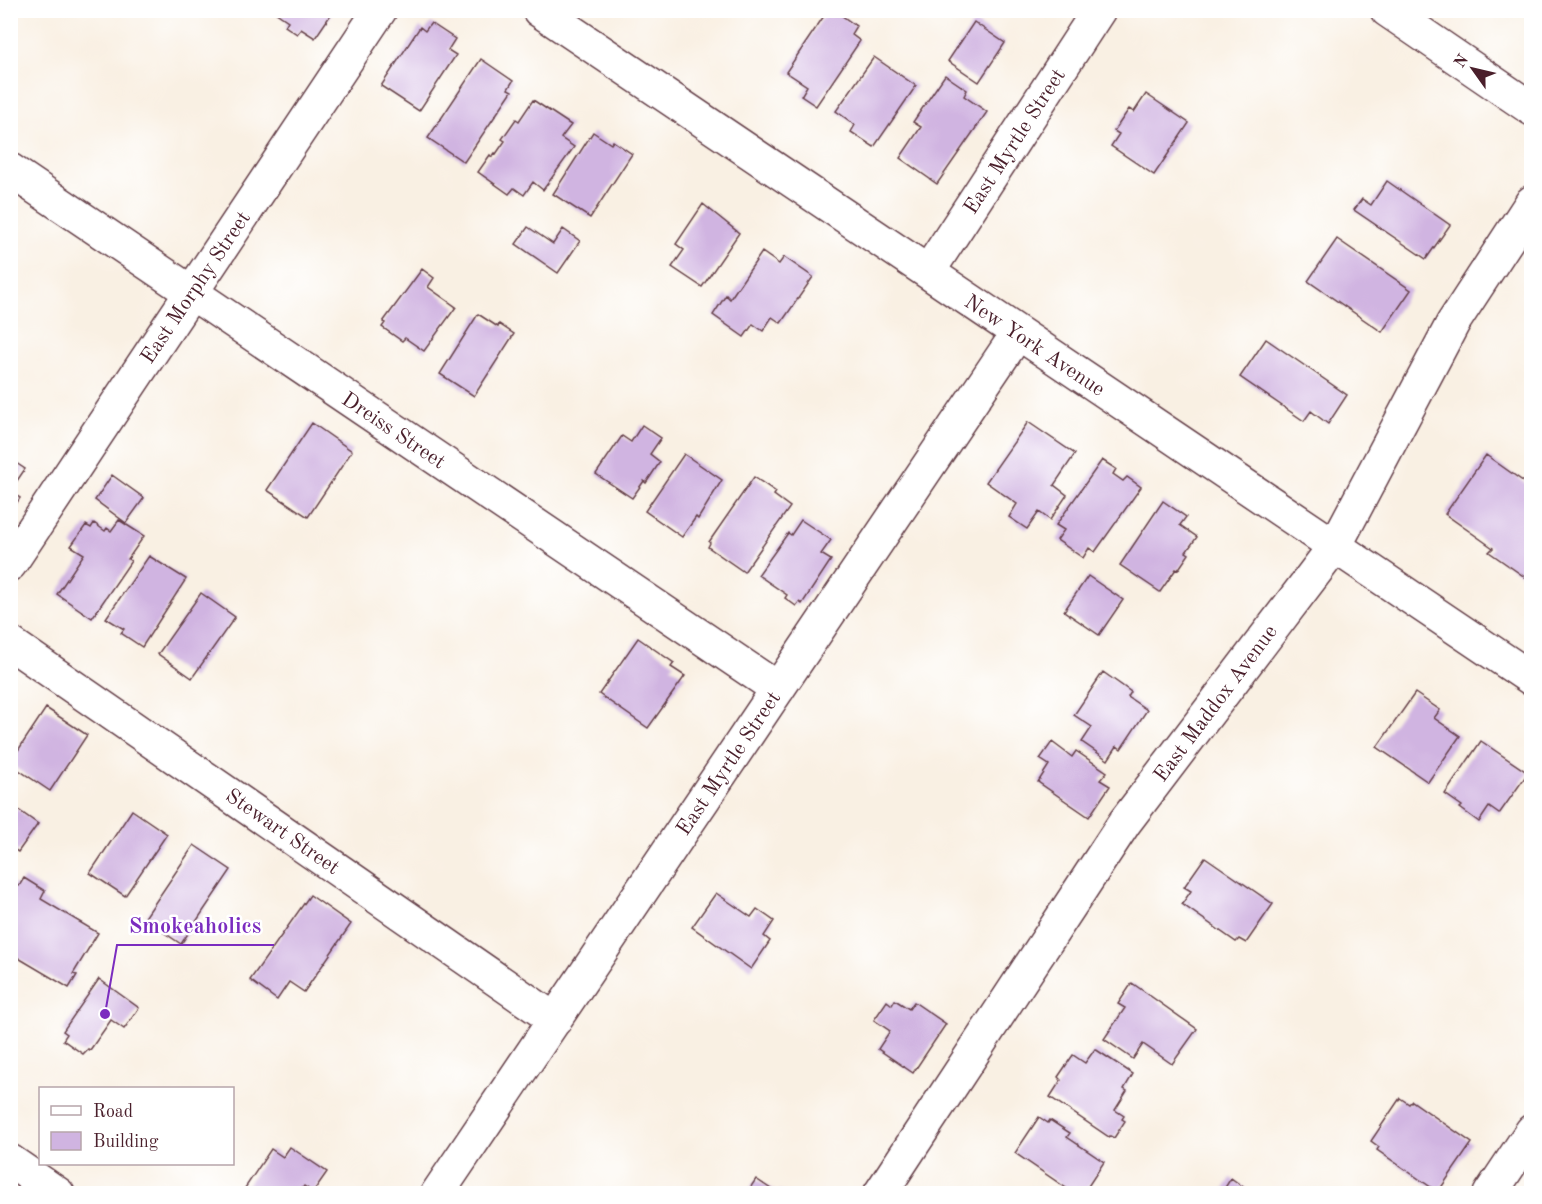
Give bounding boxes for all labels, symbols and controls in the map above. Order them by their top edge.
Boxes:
north arrow [1443,39,1503,99]
text: N [1452,52,1473,71]
street label: East Myrtle Street [960,65,1070,218]
street label: East Morphy Street [138,208,255,368]
street label: New York Avenue [960,292,1108,401]
street label: Dreiss Street [338,389,449,474]
street label: East Maddox Avenue [1150,622,1282,786]
street label: East Myrtle Street [673,688,785,840]
street label: Stewart Street [221,785,343,879]
callout: Smokeaholics [117,905,274,945]
text: Smokeaholics [129,916,261,938]
legend [39,1087,234,1165]
text: Road [93,1103,133,1121]
text: Building [93,1133,159,1151]

